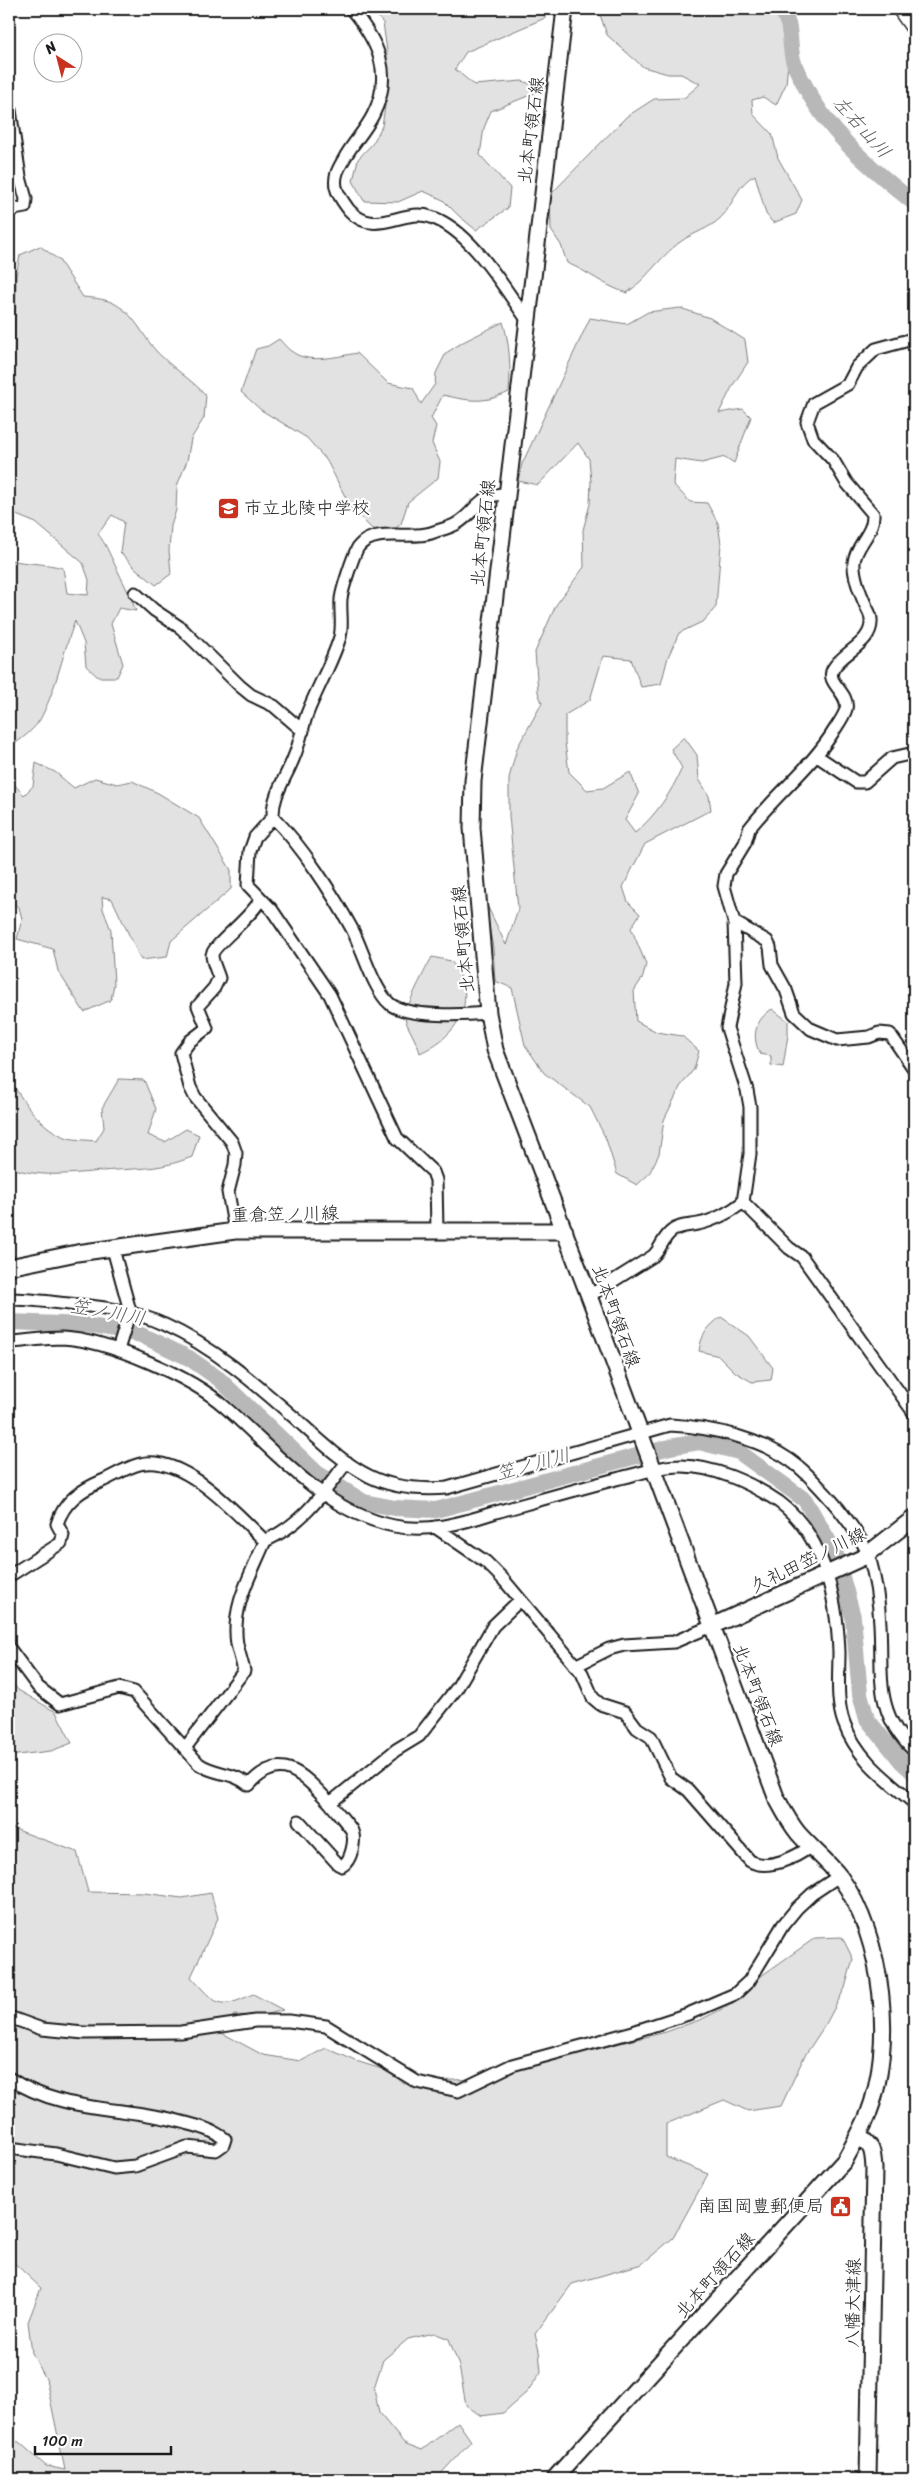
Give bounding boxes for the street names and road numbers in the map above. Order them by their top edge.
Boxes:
street label: 北本町領石線 [509,74,553,186]
street label: 北本町領石線 [461,478,505,588]
street label: 北本町領石線 [442,884,484,994]
street label: 重倉笠ノ川線 [231,1197,339,1231]
street label: 北本町領石線 [582,1260,650,1372]
street label: 久礼田笠ノ川線 [744,1518,872,1602]
street label: 北本町領石線 [724,1639,792,1751]
street label: 北本町領石線 [667,2224,763,2326]
street label: 八幡大津線 [836,2258,870,2348]

